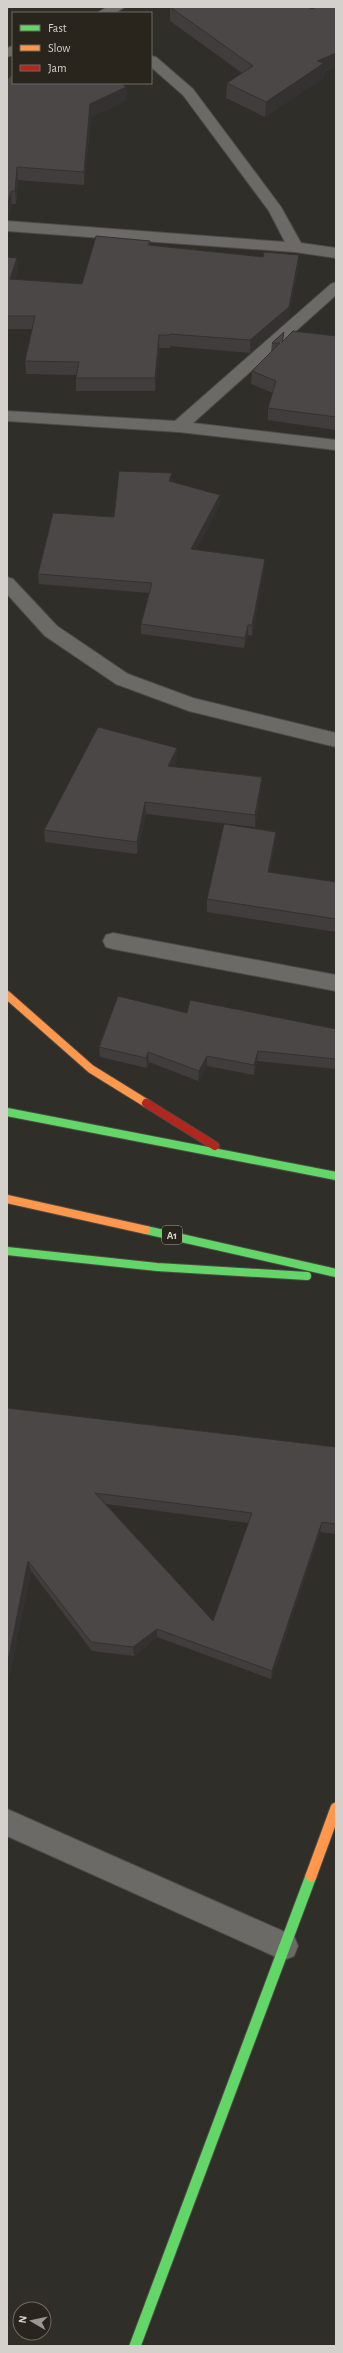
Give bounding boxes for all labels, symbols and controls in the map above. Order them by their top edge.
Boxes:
legend [12,12,152,84]
text: Fast [48,22,67,34]
text: Slow [48,42,70,54]
text: Jam [48,62,67,74]
road number: A1 [162,1226,182,1244]
north arrow [12,2301,52,2341]
text: N [17,2315,29,2324]

